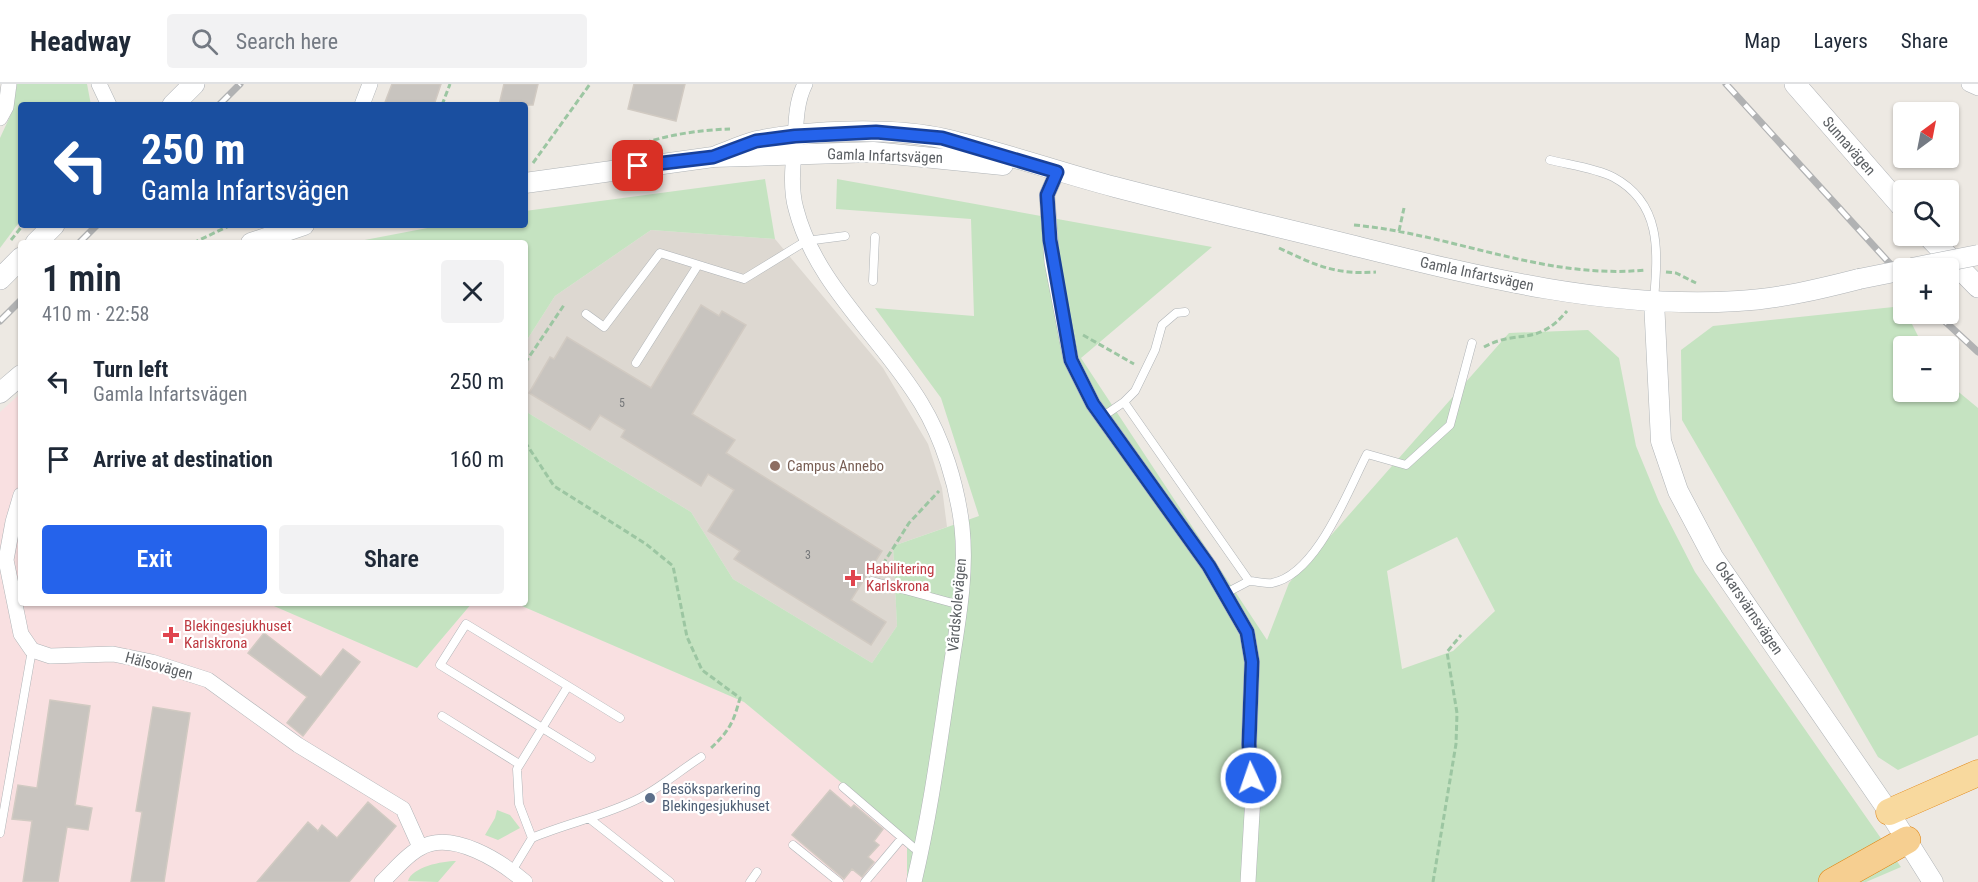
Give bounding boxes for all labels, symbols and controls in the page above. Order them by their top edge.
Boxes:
search box [167,14,587,68]
text: Headway [30,25,131,58]
icon: search [188,25,221,58]
text: Search here [236,29,338,54]
text: Map [1744,29,1781,53]
text: Layers [1814,29,1868,53]
text: Share [1901,29,1948,53]
north arrow [1893,102,1959,168]
map controls [1893,102,1959,402]
street label: Sunnavägen [1819,113,1879,179]
text: 250 m [141,125,246,174]
icon: left [42,126,120,204]
pin [612,140,663,191]
street label: Gamla Infartsvägen [827,145,943,167]
icon: arrive [621,149,654,182]
text: Gamla Infartsvägen [141,175,349,207]
button: search [1893,180,1959,246]
street label: Gamla Infartsvägen [1419,253,1535,295]
text: 1 min [42,258,122,300]
button: + [1893,258,1959,324]
button: close [441,260,504,323]
text: 410 m · 22:58 [42,302,149,326]
button: − [1893,336,1959,402]
text: Turn left [93,357,168,382]
icon: left [42,365,75,398]
text: 250 m [450,369,504,394]
text: Gamla Infartsvägen [93,382,247,406]
house number: 5 [619,396,625,410]
icon: arrive [42,443,75,476]
text: Arrive at destination [93,447,273,472]
text: 160 m [450,447,504,472]
place label: Campus Annebo [787,457,884,475]
marker: Campus Annebo [768,459,782,473]
button: Exit [42,525,267,594]
button: Share [279,525,504,594]
house number: 3 [805,548,811,562]
street label: Vårdskolevägen [944,557,970,653]
street label: Oskarsvärnsvägen [1711,558,1787,658]
place label: Habilitering Karlskrona [866,560,934,595]
marker: Habilitering Karlskrona [844,569,862,587]
place label: Blekingesjukhuset Karlskrona [184,617,292,652]
marker: Blekingesjukhuset Karlskrona [162,626,180,644]
street label: Hälsovägen [123,648,195,684]
position arrow [1219,746,1283,810]
place label: Besöksparkering Blekingesjukhuset [662,780,770,815]
marker: Besöksparkering Blekingesjukhuset [643,791,657,805]

